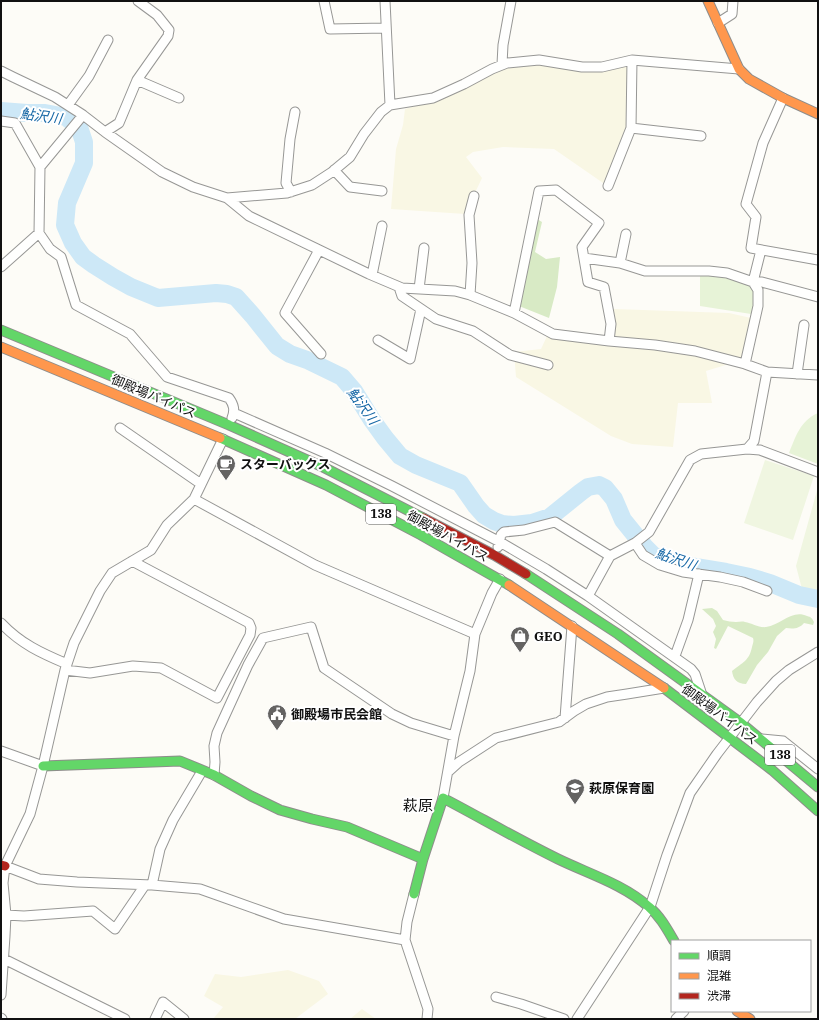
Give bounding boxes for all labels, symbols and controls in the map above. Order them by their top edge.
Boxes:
water label: 鮎沢川 [19,104,65,128]
street label: 御殿場バイパス [109,371,199,422]
water label: 鮎沢川 [343,384,384,430]
cafe icon: スターバックス [215,453,237,481]
place label: スターバックス [240,456,330,473]
road number: 138 [366,504,396,524]
street label: 御殿場バイパス [404,507,492,566]
water label: 鮎沢川 [653,544,701,575]
shop icon: GEO [509,625,531,653]
place label: GEO [534,628,563,645]
street label: 御殿場バイパス [678,680,761,748]
public building icon: 御殿場市民会館 [266,703,288,731]
place label: 御殿場市民会館 [291,706,382,723]
road number: 138 [765,745,795,765]
school or university icon: 萩原保育園 [564,777,586,805]
place label: 萩原保育園 [589,780,654,797]
district label: 萩原 [403,796,433,815]
legend [671,940,811,1012]
text: 順調 [707,948,731,963]
text: 混雑 [707,968,731,983]
text: 渋滞 [707,988,731,1003]

